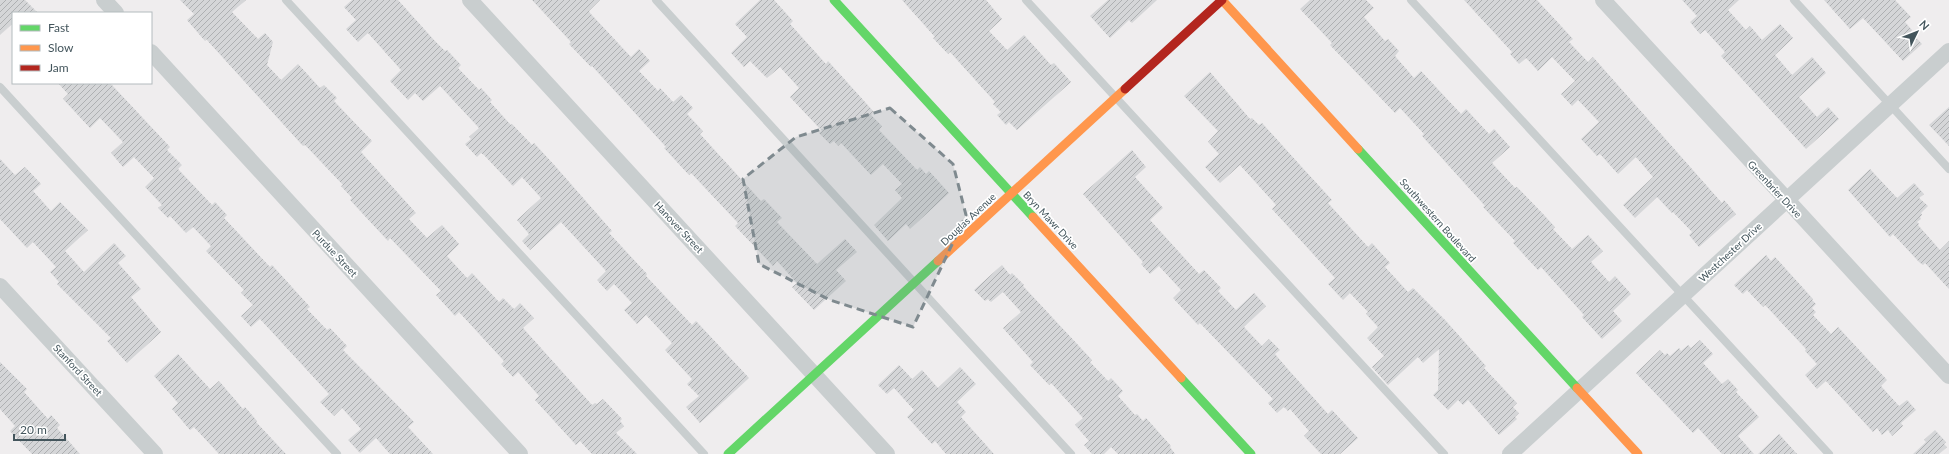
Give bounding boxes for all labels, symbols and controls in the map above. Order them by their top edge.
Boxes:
legend [12,12,152,84]
north arrow [1897,12,1937,52]
text: N [1917,17,1932,32]
text: Fast [48,20,70,35]
text: Slow [48,40,74,55]
text: Jam [48,60,69,75]
street label: Greenbrier Drive [1746,158,1804,220]
street label: Southwestern Boulevard [1397,176,1479,264]
street label: Bryn Mawr Drive [1021,188,1081,252]
street label: Douglas Avenue [938,190,998,248]
street label: Hanover Street [652,199,706,256]
street label: Westchester Drive [1696,220,1764,284]
street label: Purdue Street [310,227,360,279]
street label: Stanford Street [51,342,105,399]
scale bar [14,416,65,442]
text: 20 m [20,422,47,437]

